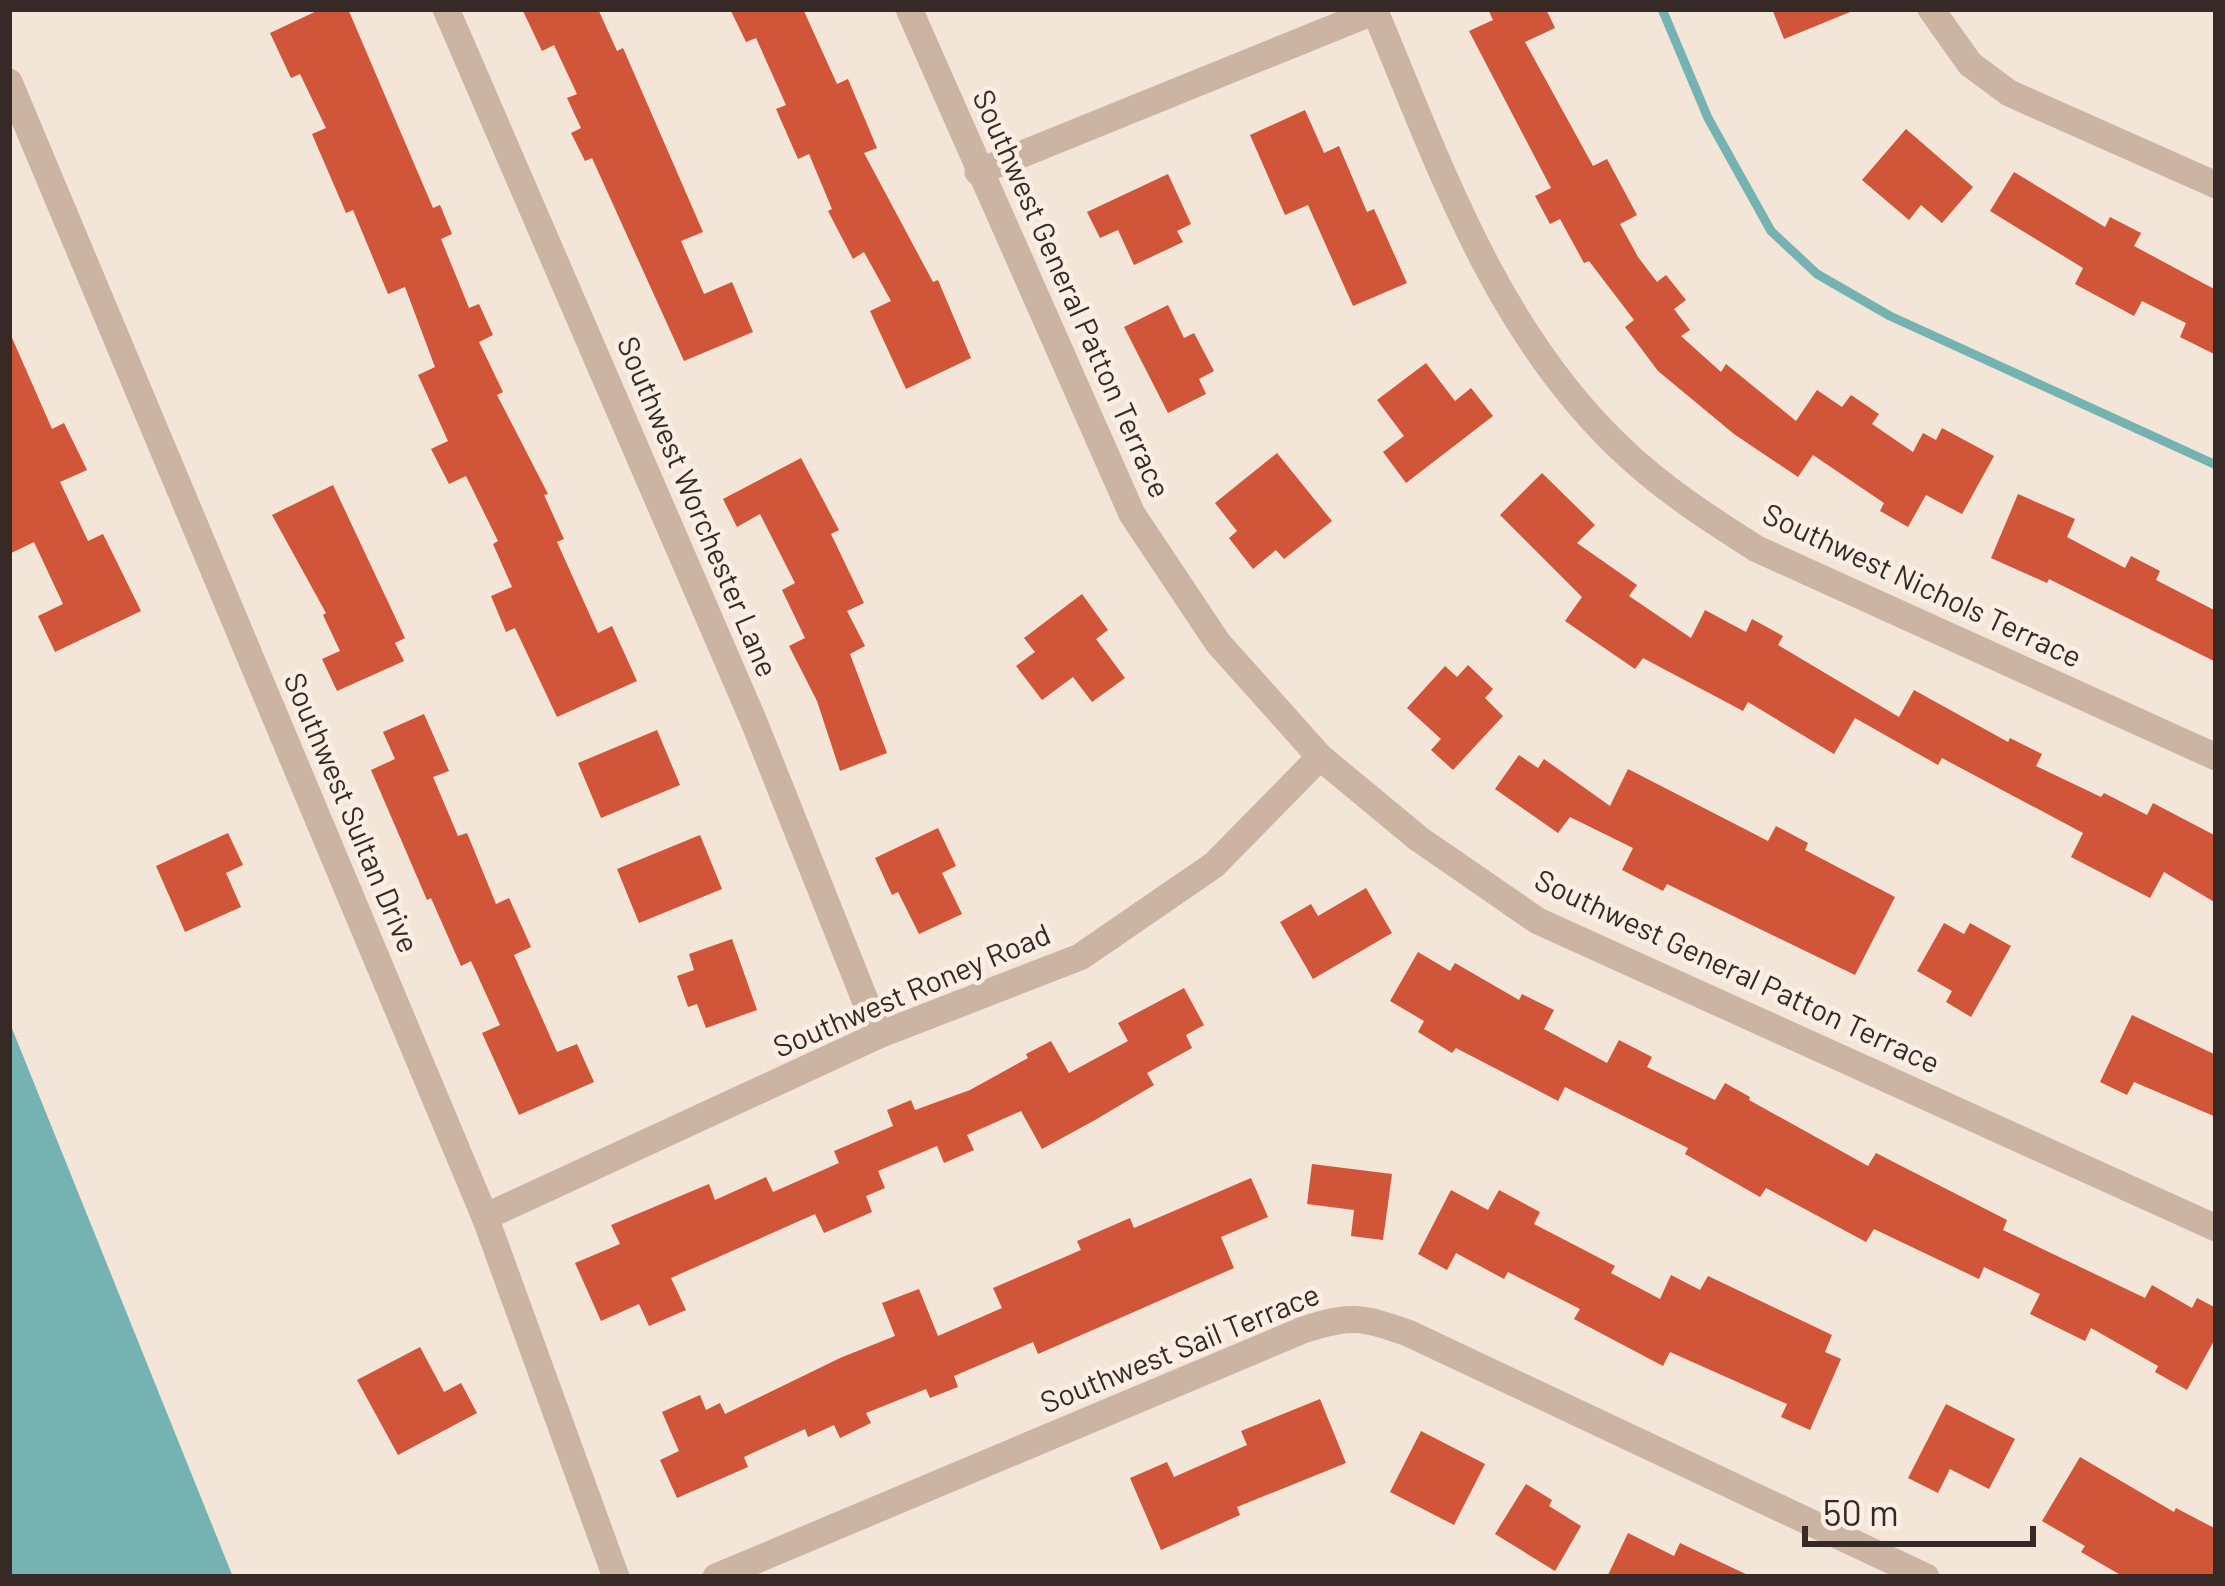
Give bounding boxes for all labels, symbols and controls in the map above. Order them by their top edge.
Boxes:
street label: Southwest General Patton Terrace [966,84,1179,503]
street label: Southwest Worchester Lane [611,331,787,682]
street label: Southwest Nichols Terrace [1758,494,2088,674]
street label: Southwest Sultan Drive [278,667,428,958]
street label: Southwest General Patton Terrace [1530,860,1946,1080]
street label: Southwest Roney Road [767,915,1055,1064]
street label: Southwest Sail Terrace [1034,1275,1324,1420]
scale bar [1805,1472,2033,1546]
text: 50 m [1823,1490,1899,1533]

